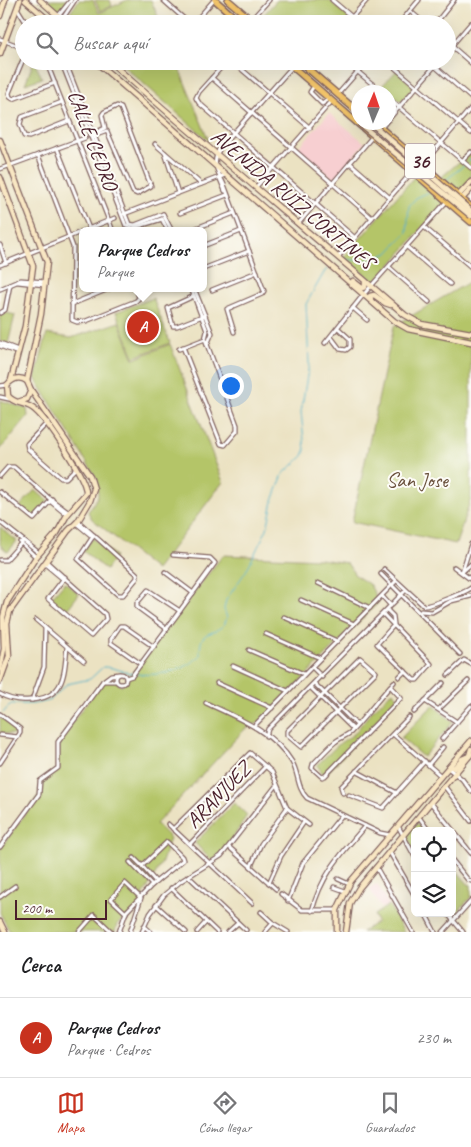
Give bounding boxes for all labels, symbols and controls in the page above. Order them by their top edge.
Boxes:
search box [15,15,456,70]
icon: search [33,29,61,57]
text: Buscar aquí [73,31,147,55]
north arrow [351,85,396,130]
street label: CALLE CEDRO [62,86,125,196]
street label: AVENIDA RUÍZ CORTINES [206,123,382,277]
road number: 36 [405,144,435,178]
popup [79,227,207,292]
text: Parque Cedros [97,238,189,262]
text: Parque [97,262,134,282]
pin: A [127,308,159,346]
your location [218,373,244,399]
park label: San Jose [386,467,449,493]
street label: ARANJUEZ [180,754,258,834]
map controls [411,827,456,917]
button: locate [411,827,456,872]
button: layers [411,872,456,917]
scale bar [15,897,108,920]
text: 200 m [22,900,52,917]
text: Cerca [20,952,61,978]
text: Parque Cedros [67,1016,159,1040]
text: A [32,1028,40,1048]
text: 230 m [417,1028,451,1048]
text: Parque · Cedros [67,1040,150,1060]
tab: Mapa [57,1089,85,1136]
tab: Cómo llegar [198,1089,251,1136]
tab: Guardados [365,1089,414,1136]

